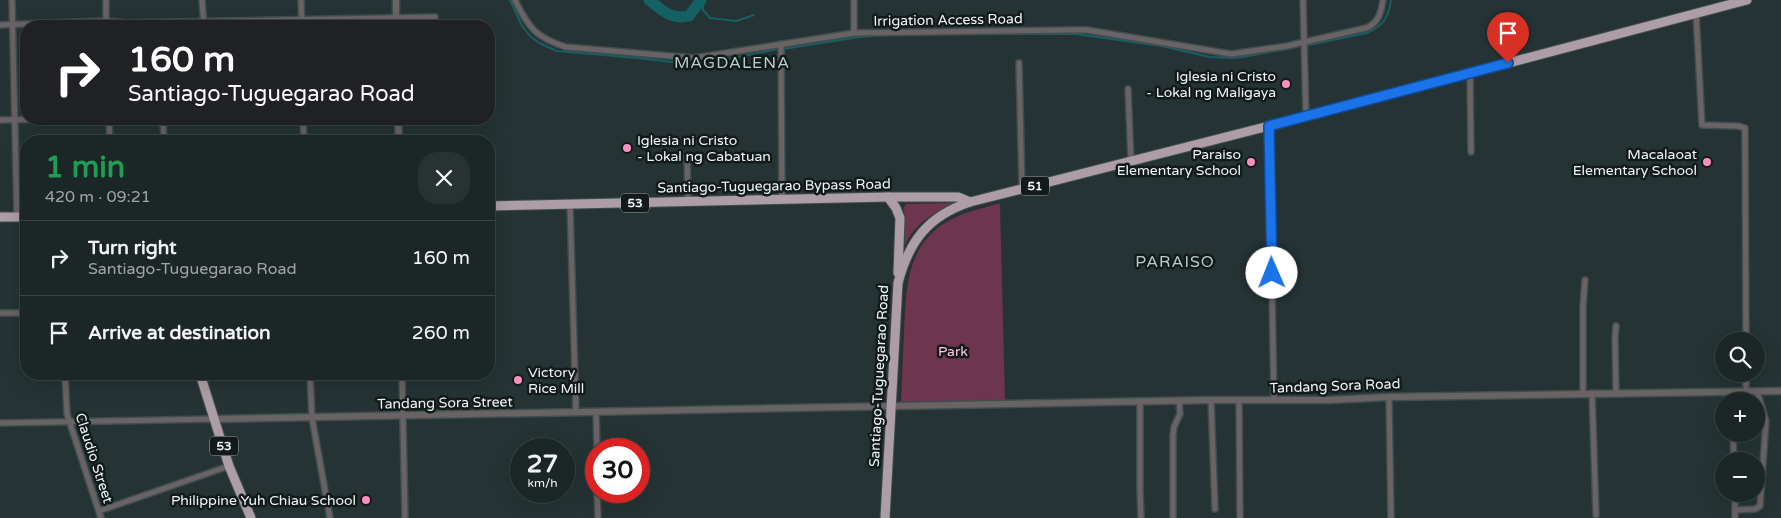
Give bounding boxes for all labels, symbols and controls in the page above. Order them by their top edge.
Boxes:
street label: Irrigation Access Road [873,10,1023,30]
pin [1487,12,1529,63]
icon: arrive [1494,19,1522,47]
text: 160 m [128,39,235,81]
icon: right [45,40,110,105]
district label: MAGDALENA [674,53,790,73]
place label: Iglesia ni Cristo - Lokal ng Maligaya [1146,68,1276,101]
marker: Iglesia ni Cristo - Lokal ng Maligaya [1280,78,1292,90]
text: Santiago-Tuguegarao Road [128,81,415,107]
place label: Iglesia ni Cristo - Lokal ng Cabatuan [637,132,771,165]
marker: Iglesia ni Cristo - Lokal ng Cabatuan [621,142,633,154]
place label: Paraiso Elementary School [1117,146,1241,179]
place label: Macalaoat Elementary School [1573,146,1698,179]
text: 1 min [45,149,125,186]
button: close [418,152,470,204]
marker: Paraiso Elementary School [1245,156,1257,168]
marker: Macalaoat Elementary School [1701,156,1713,168]
street label: Santiago-Tuguegarao Bypass Road [657,175,891,197]
road number: 51 [1021,177,1049,196]
text: 420 m · 09:21 [45,187,151,207]
road number: 53 [621,194,649,212]
text: Turn right [88,237,176,259]
icon: right [45,244,73,272]
position arrow [1245,246,1297,298]
text: 160 m [412,247,470,269]
district label: PARAISO [1135,252,1215,272]
text: Santiago-Tuguegarao Road [88,259,297,279]
street label: Santiago-Tuguegarao Road [866,284,892,468]
icon: arrive [45,319,73,347]
text: Arrive at destination [88,322,271,344]
text: 260 m [412,322,470,344]
map controls [1715,332,1765,502]
button: search [1715,332,1765,382]
park label: Park [938,343,968,360]
place label: Victory Rice Mill [528,364,584,397]
marker: Victory Rice Mill [512,374,524,386]
street label: Tandang Sora Road [1269,375,1401,397]
button: + [1715,392,1765,442]
street label: Tandang Sora Street [377,393,514,413]
street label: Claudio Street [71,411,117,506]
road number: 53 [210,436,238,456]
speed limit sign: 30 [585,438,650,503]
text: 27 [527,449,558,479]
button: − [1715,452,1765,502]
text: km/h [527,476,558,490]
place label: Philippine Yuh Chiau School [171,492,356,509]
marker: Philippine Yuh Chiau School [360,494,372,506]

